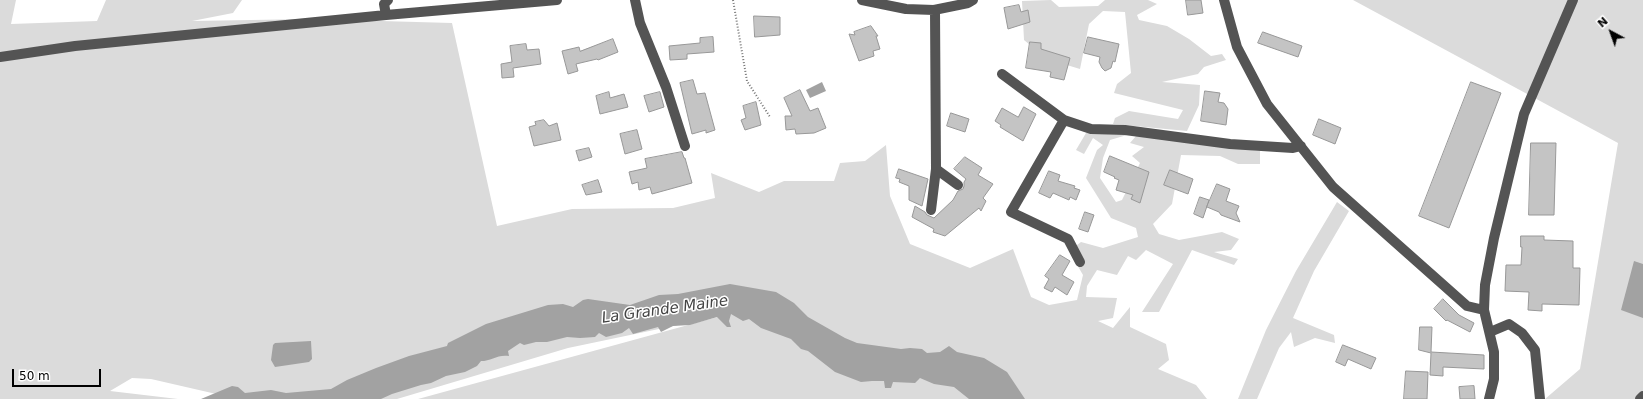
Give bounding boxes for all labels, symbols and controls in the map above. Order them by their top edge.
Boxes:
north arrow [1591,12,1631,52]
text: N [1595,15,1611,30]
water label: La Grande Maine [601,292,729,328]
scale bar [14,361,103,387]
text: 50 m [19,369,50,383]

